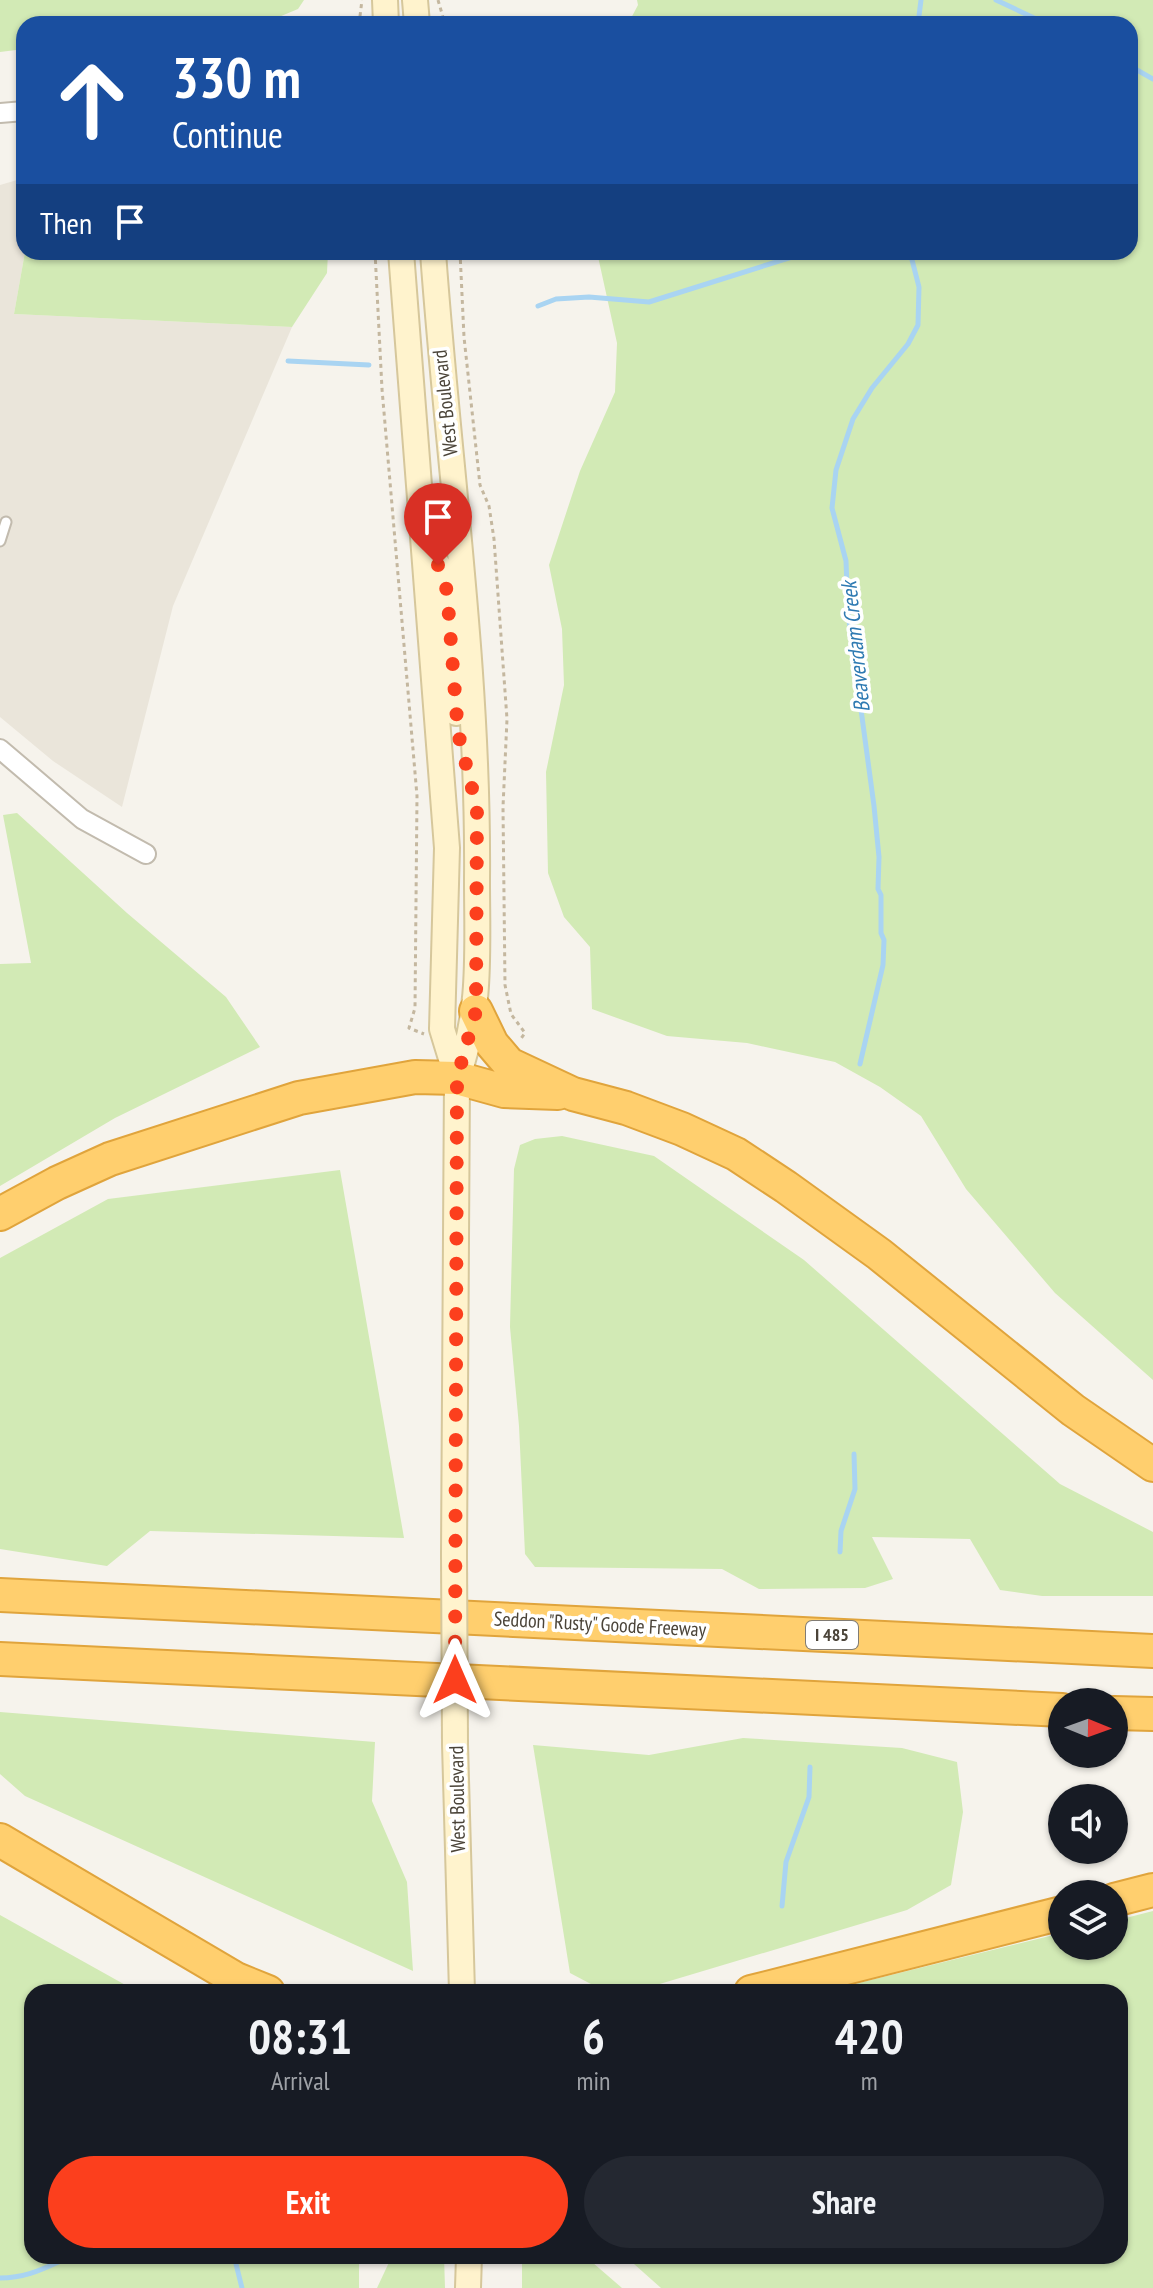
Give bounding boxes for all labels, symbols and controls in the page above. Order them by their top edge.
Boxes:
text: 330 m [172,41,301,113]
icon: ahead [40,48,144,152]
text: Continue [172,111,283,158]
icon: arrive [108,200,152,244]
text: Then [40,203,92,242]
street label: West Boulevard [426,349,464,457]
pin [404,483,472,565]
icon: arrive [416,495,460,539]
water label: Beaverdam Creek [834,578,876,714]
street label: Seddon "Rusty" Goode Freeway [493,1605,707,1643]
road number: I 485 [806,1621,858,1649]
position arrow [413,1638,497,1722]
north arrow [1048,1688,1128,1768]
map controls [1048,1688,1128,1960]
street label: West Boulevard [443,1745,471,1853]
button: sound [1048,1784,1128,1864]
button: layers [1048,1880,1128,1960]
text: 08:31 [248,2005,352,2067]
text: 6 [582,2005,605,2067]
text: 420 [835,2005,904,2067]
text: Arrival [271,2064,330,2097]
text: min [576,2064,610,2097]
text: m [861,2064,878,2097]
button: Exit [48,2156,568,2248]
button: Share [584,2156,1104,2248]

